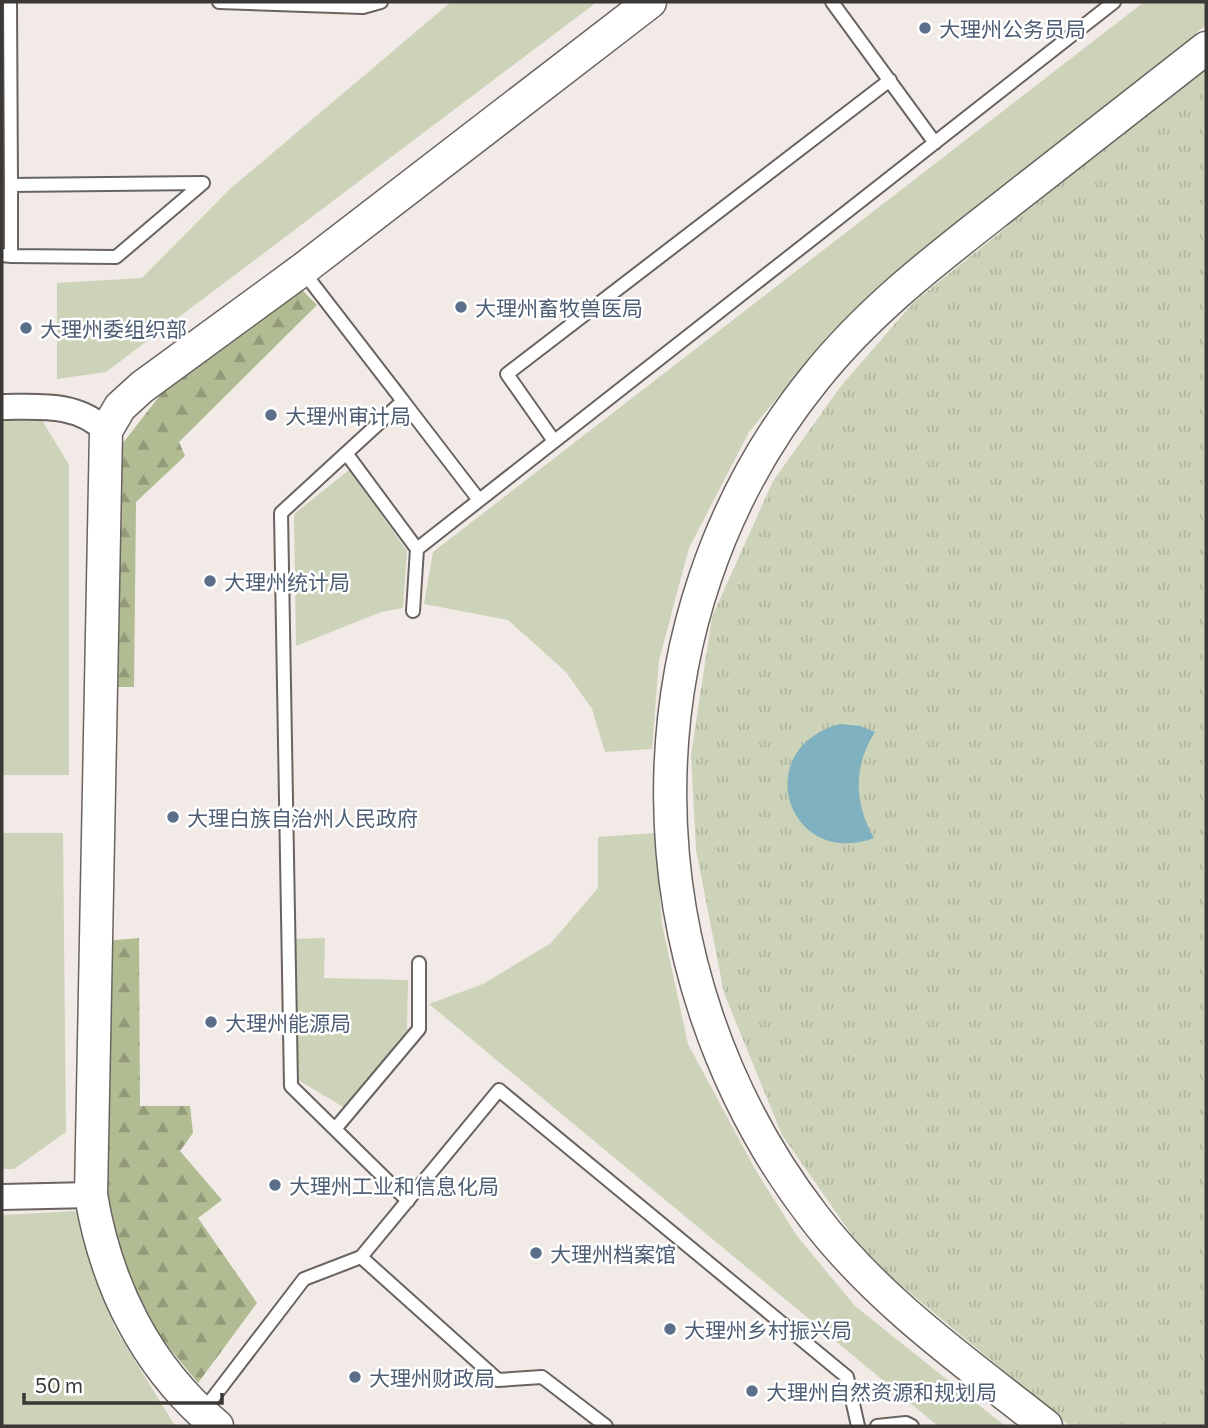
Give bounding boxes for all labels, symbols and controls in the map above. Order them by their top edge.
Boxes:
place label: 大理州公务员局 [939,16,1086,41]
marker: 大理州公务员局 [917,20,933,36]
place label: 大理州畜牧兽医局 [475,295,643,320]
marker: 大理州畜牧兽医局 [453,299,469,315]
place label: 大理州委组织部 [40,316,187,341]
marker: 大理州委组织部 [18,320,34,336]
place label: 大理州审计局 [285,403,411,428]
marker: 大理州审计局 [263,407,279,423]
place label: 大理州统计局 [224,569,350,594]
marker: 大理州统计局 [202,573,218,589]
place label: 大理白族自治州人民政府 [187,805,418,830]
marker: 大理白族自治州人民政府 [165,809,181,825]
place label: 大理州能源局 [225,1010,351,1035]
marker: 大理州能源局 [203,1014,219,1030]
place label: 大理州工业和信息化局 [289,1173,499,1198]
marker: 大理州工业和信息化局 [267,1177,283,1193]
place label: 大理州档案馆 [550,1241,676,1266]
marker: 大理州档案馆 [528,1245,544,1261]
place label: 大理州乡村振兴局 [684,1317,852,1342]
marker: 大理州乡村振兴局 [662,1321,678,1337]
scale bar [24,1362,222,1406]
place label: 大理州财政局 [369,1365,495,1390]
marker: 大理州财政局 [347,1369,363,1385]
text: 50 m [35,1372,83,1397]
place label: 大理州自然资源和规划局 [766,1379,997,1404]
marker: 大理州自然资源和规划局 [744,1383,760,1399]

